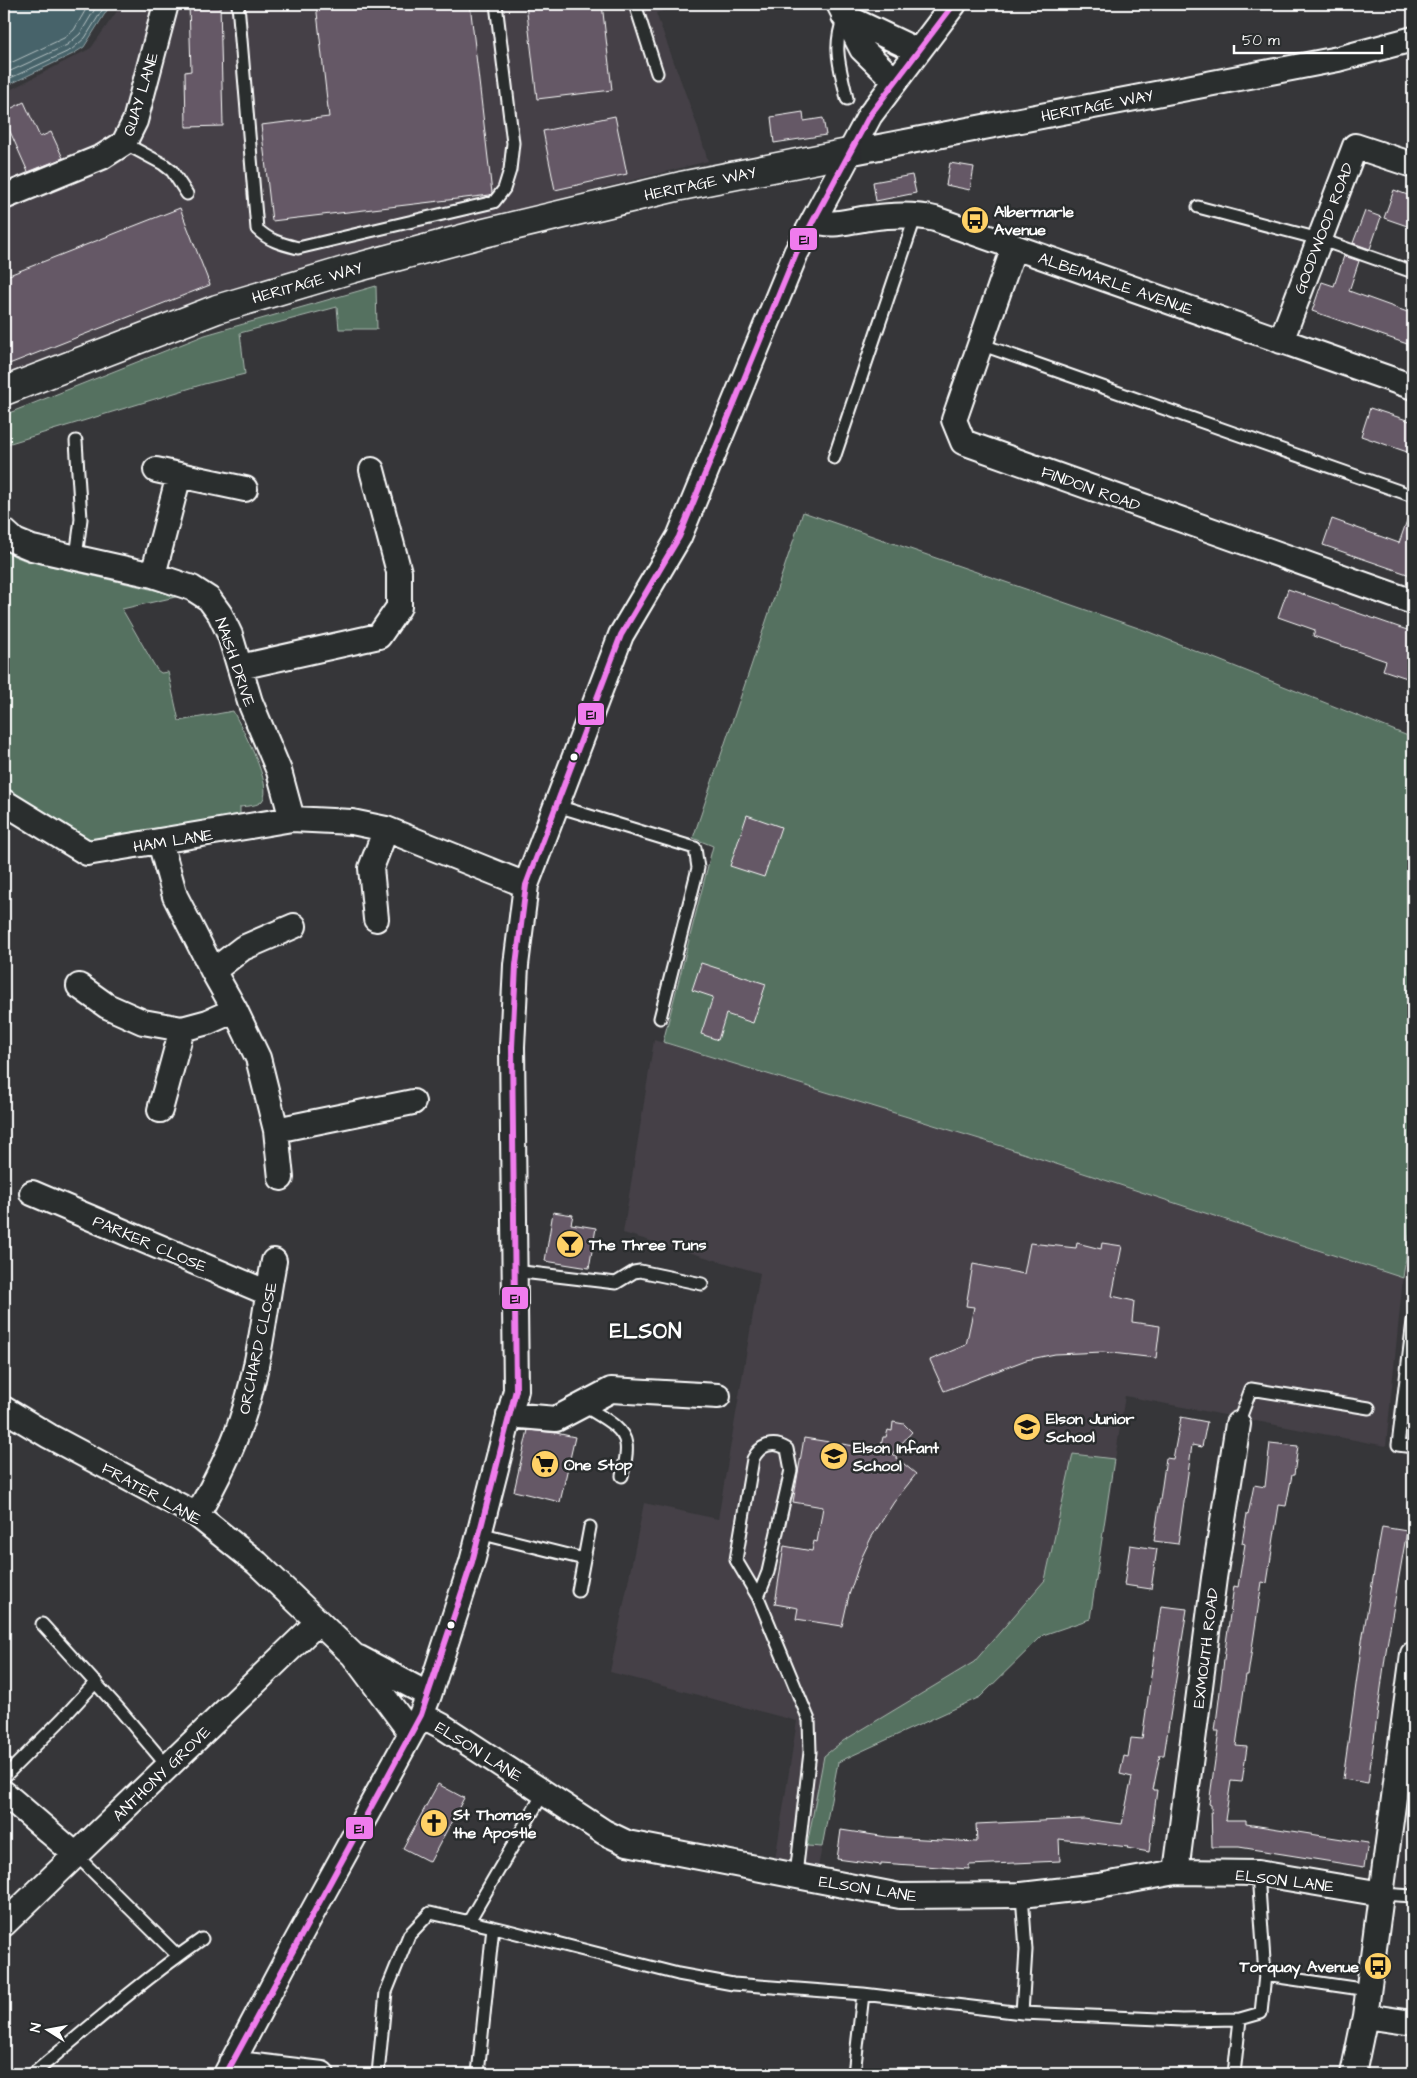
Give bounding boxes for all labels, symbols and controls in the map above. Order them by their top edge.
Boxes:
scale bar [1234,22,1382,54]
text: 50 m [1242,30,1280,51]
street label: QUAY LANE [118,49,164,139]
street label: HERITAGE WAY [1039,84,1156,128]
street label: GOODWOOD ROAD [1289,160,1359,297]
street label: HERITAGE WAY [642,161,759,207]
place label: Albermarle Avenue [994,201,1074,241]
bus stop icon: Albermarle Avenue [960,205,990,235]
line badge: E1 [789,227,818,251]
text: E1 [799,230,809,250]
street label: ALBEMARLE AVENUE [1035,247,1196,321]
street label: HERITAGE WAY [249,257,366,309]
street label: FINDON ROAD [1038,461,1143,517]
street label: NAISH DRIVE [210,615,261,710]
line badge: E1 [577,702,605,726]
text: E1 [586,705,596,725]
unlabelled marker [569,752,579,762]
street label: HAM LANE [132,824,215,858]
street label: PARKER CLOSE [89,1210,210,1278]
bar icon: The Three Tuns [555,1229,585,1259]
place label: The Three Tuns [588,1234,707,1256]
street label: ORCHARD CLOSE [233,1280,283,1416]
line badge: E1 [501,1286,529,1310]
text: E1 [510,1289,520,1309]
district label: ELSON [610,1317,682,1346]
place label: Elson Junior School [1045,1408,1134,1448]
school or university icon: Elson Junior School [1012,1412,1042,1442]
place label: Elson Infant School [852,1437,939,1477]
school or university icon: Elson Infant School [819,1441,849,1471]
supermarket icon: One Stop [530,1449,560,1479]
place label: One Stop [564,1454,633,1476]
street label: FRATER LANE [98,1457,206,1531]
street label: EXMOUTH ROAD [1188,1587,1224,1709]
unlabelled marker [446,1620,456,1630]
street label: ELSON LANE [431,1716,527,1788]
street label: ANTHONY GROVE [108,1721,216,1826]
place label: St Thomas the Apostle [452,1804,537,1844]
church icon: St Thomas the Apostle [419,1808,449,1838]
line badge: E1 [345,1816,374,1840]
text: E1 [354,1819,364,1839]
street label: ELSON LANE [1234,1864,1336,1898]
street label: ELSON LANE [817,1870,919,1908]
bus stop icon: Torquay Avenue [1363,1951,1393,1981]
place label: Torquay Avenue [1239,1956,1359,1979]
north arrow [22,2006,72,2056]
text: N [26,2021,47,2034]

